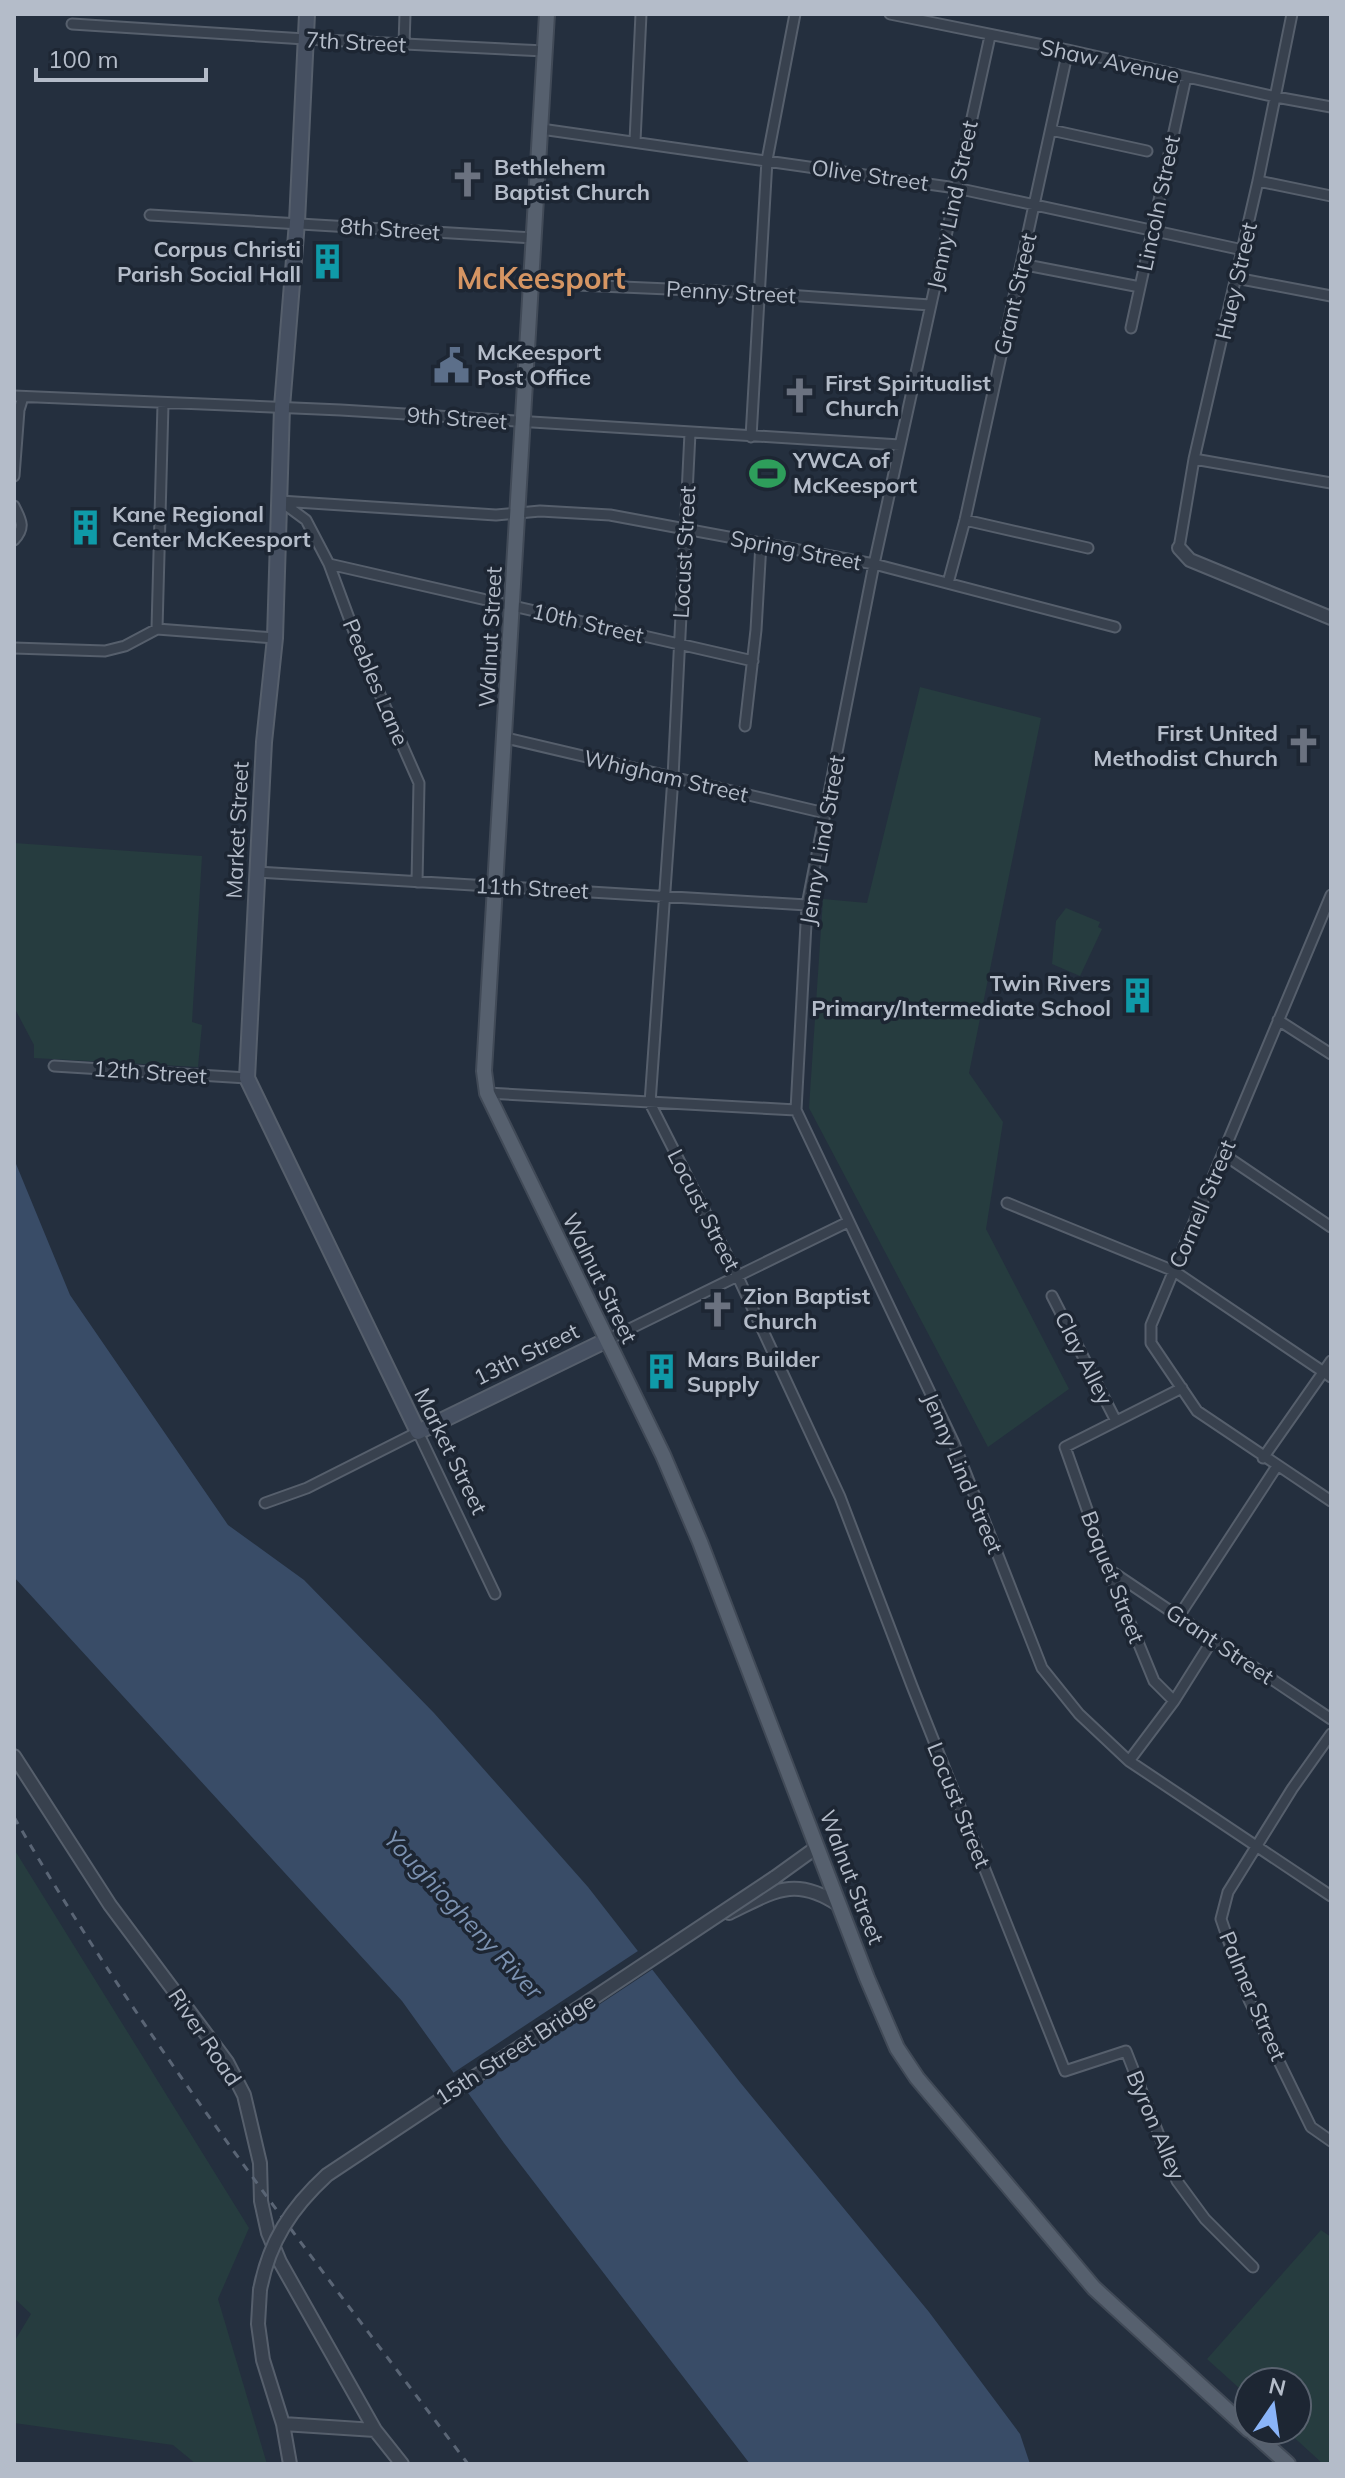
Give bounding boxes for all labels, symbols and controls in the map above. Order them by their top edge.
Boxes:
street label: 7th Street [305,25,407,59]
scale bar [36,32,206,82]
street label: Shaw Avenue [1038,33,1182,89]
text: 100 m [48,44,119,74]
street label: Jenny Lind Street [920,118,984,292]
street label: Lincoln Street [1130,132,1186,273]
place label: Bethlehem Baptist Church [494,153,650,206]
street label: Olive Street [810,153,930,197]
church icon: Bethlehem Baptist Church [449,161,487,199]
street label: 8th Street [339,212,441,246]
street label: Huey Street [1209,219,1263,342]
street label: Grant Street [987,230,1043,358]
place label: Corpus Christi Parish Social Hall [117,235,301,288]
building icon: Corpus Christi Parish Social Hall [308,243,346,281]
district label: McKeesport [456,259,626,297]
street label: Penny Street [665,275,797,309]
place label: McKeesport Post Office [477,338,601,391]
public building icon: McKeesport Post Office [432,346,470,384]
place label: First Spiritualist Church [825,369,991,422]
church icon: First Spiritualist Church [780,377,818,415]
street label: 9th Street [406,401,508,435]
place label: YWCA of McKeesport [792,446,917,499]
sports icon: YWCA of McKeesport [748,454,786,492]
street label: Locust Street [667,485,701,619]
place label: Kane Regional Center McKeesport [112,500,311,553]
building icon: Kane Regional Center McKeesport [67,508,105,546]
street label: Spring Street [728,524,864,576]
street label: Walnut Street [472,565,508,708]
street label: 10th Street [530,597,647,649]
street label: Peebles Lane [337,614,415,750]
place label: First United Methodist Church [1093,719,1278,772]
church icon: First United Methodist Church [1285,727,1323,765]
street label: Whigham Street [581,743,751,809]
street label: Jenny Lind Street [793,752,851,927]
street label: Market Street [219,760,255,899]
street label: 11th Street [475,871,590,905]
place label: Twin Rivers Primary/Intermediate School [811,969,1111,1022]
building icon: Twin Rivers Primary/Intermediate School [1118,977,1156,1015]
street label: 12th Street [92,1054,208,1090]
street label: Cornell Street [1162,1135,1242,1272]
street label: Locust Street [661,1144,747,1276]
street label: Walnut Street [556,1208,644,1348]
place label: Zion Baptist Church [743,1282,870,1335]
church icon: Zion Baptist Church [698,1290,736,1328]
street label: Clay Alley [1049,1307,1120,1410]
street label: 13th Street [469,1316,583,1391]
place label: Mars Builder Supply [687,1345,820,1398]
building icon: Mars Builder Supply [642,1353,680,1391]
street label: Market Street [408,1383,494,1519]
street label: Jenny Lind Street [916,1388,1010,1558]
street label: Boquet Street [1075,1507,1151,1647]
street label: Grant Street [1161,1598,1280,1691]
street label: Locust Street [921,1738,997,1872]
street label: Walnut Street [814,1806,891,1948]
water label: Youghiogheny River [378,1824,550,2006]
street label: Palmer Street [1213,1927,1293,2065]
street label: River Road [162,1983,248,2091]
street label: 15th Street Bridge [429,1987,601,2111]
street label: Byron Alley [1120,2066,1192,2184]
north arrow [1233,2366,1313,2446]
text: N [1266,2371,1289,2402]

